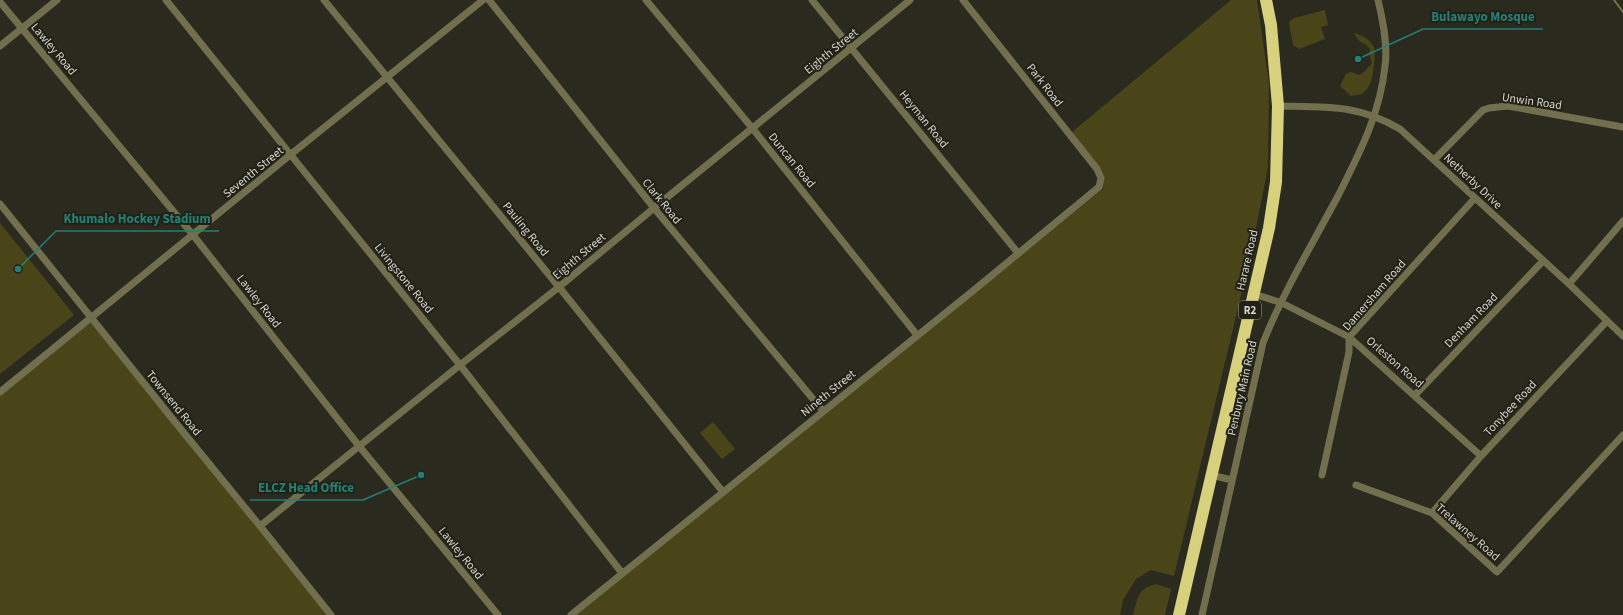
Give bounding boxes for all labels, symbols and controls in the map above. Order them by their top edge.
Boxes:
callout: Bulawayo Mosque [1423,4,1543,29]
text: Bulawayo Mosque [1431,8,1535,26]
street label: Lawley Road [27,20,80,79]
street label: Eighth Street [801,24,862,78]
street label: Park Road [1022,60,1067,110]
street label: Heyman Road [895,87,952,152]
street label: Unwin Road [1501,89,1563,114]
street label: Duncan Road [764,129,819,192]
street label: Seventh Street [219,143,287,202]
street label: Netherby Drive [1439,150,1506,213]
street label: Clark Road [638,175,685,228]
street label: Pauling Road [498,198,553,260]
callout: Khumalo Hockey Stadium [56,206,219,231]
text: Khumalo Hockey Stadium [63,210,211,228]
street label: Harare Road [1232,228,1263,292]
street label: Eighth Street [549,229,610,284]
street label: Livingstone Road [370,240,437,317]
street label: Damersham Road [1339,256,1410,335]
street label: Lawley Road [232,271,285,331]
street label: Denham Road [1441,289,1502,352]
road number: R2 [1239,301,1261,319]
street label: Orleston Road [1362,333,1427,392]
street label: Penbury Main Road [1223,339,1262,437]
street label: Nineth Street [797,366,859,421]
street label: Townsend Road [142,367,205,440]
street label: Tonybee Road [1480,377,1541,440]
callout: ELCZ Head Office [250,475,363,500]
text: ELCZ Head Office [258,479,354,497]
street label: Trelawney Road [1432,500,1503,565]
street label: Lawley Road [434,523,487,583]

